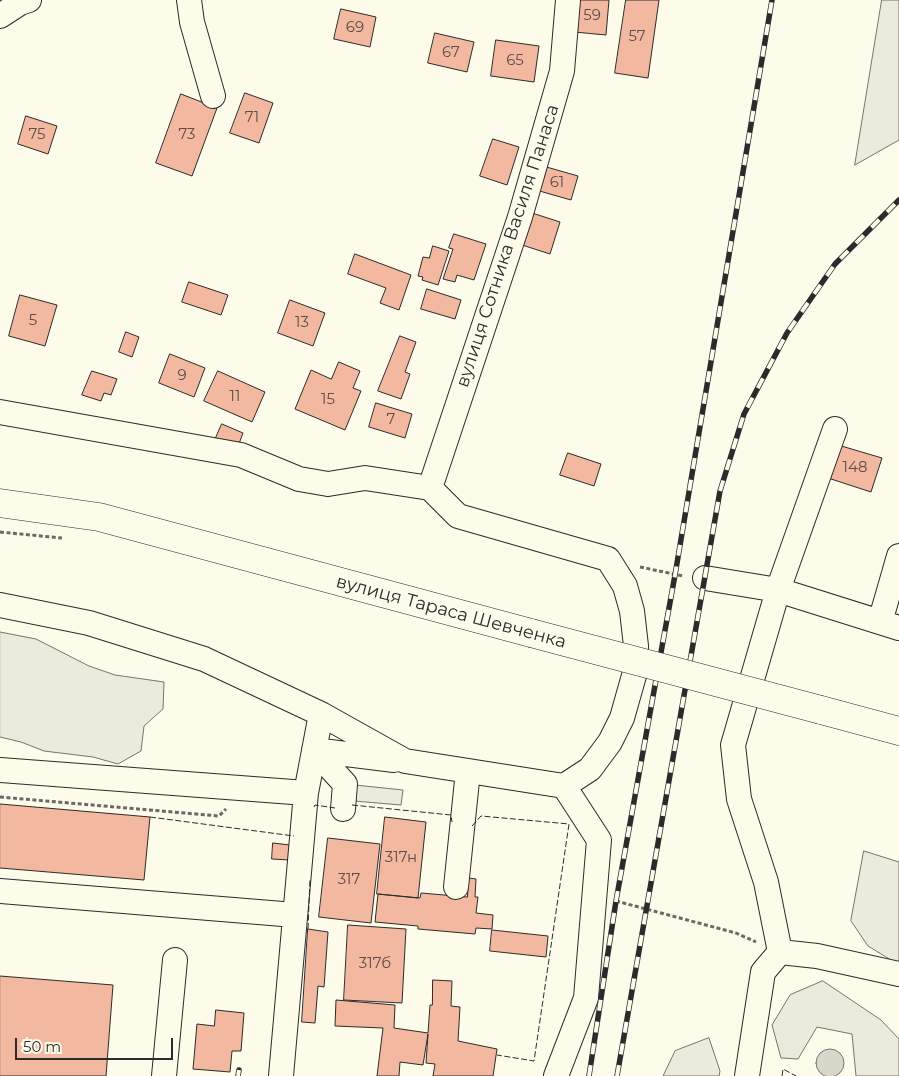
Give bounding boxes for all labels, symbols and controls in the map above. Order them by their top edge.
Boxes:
house number: 59 [583,7,601,25]
house number: 69 [346,19,364,37]
house number: 57 [628,28,646,46]
house number: 67 [442,44,460,62]
house number: 65 [506,52,524,70]
street label: вулиця Сотника Василя Панаса [452,102,564,390]
house number: 71 [245,109,259,127]
house number: 75 [28,126,46,144]
house number: 73 [178,126,196,144]
house number: 61 [550,174,564,192]
house number: 5 [29,312,37,330]
house number: 13 [295,314,309,332]
house number: 9 [177,367,187,385]
house number: 11 [230,388,240,406]
house number: 15 [321,391,335,409]
house number: 7 [387,411,395,429]
house number: 148 [842,459,868,477]
street label: вулиця Тараса Шевченка [333,571,569,653]
house number: 317н [385,849,417,867]
house number: 317 [338,871,360,889]
house number: 317б [359,955,391,973]
scale bar [18,1028,175,1060]
text: 50 m [23,1037,61,1056]

